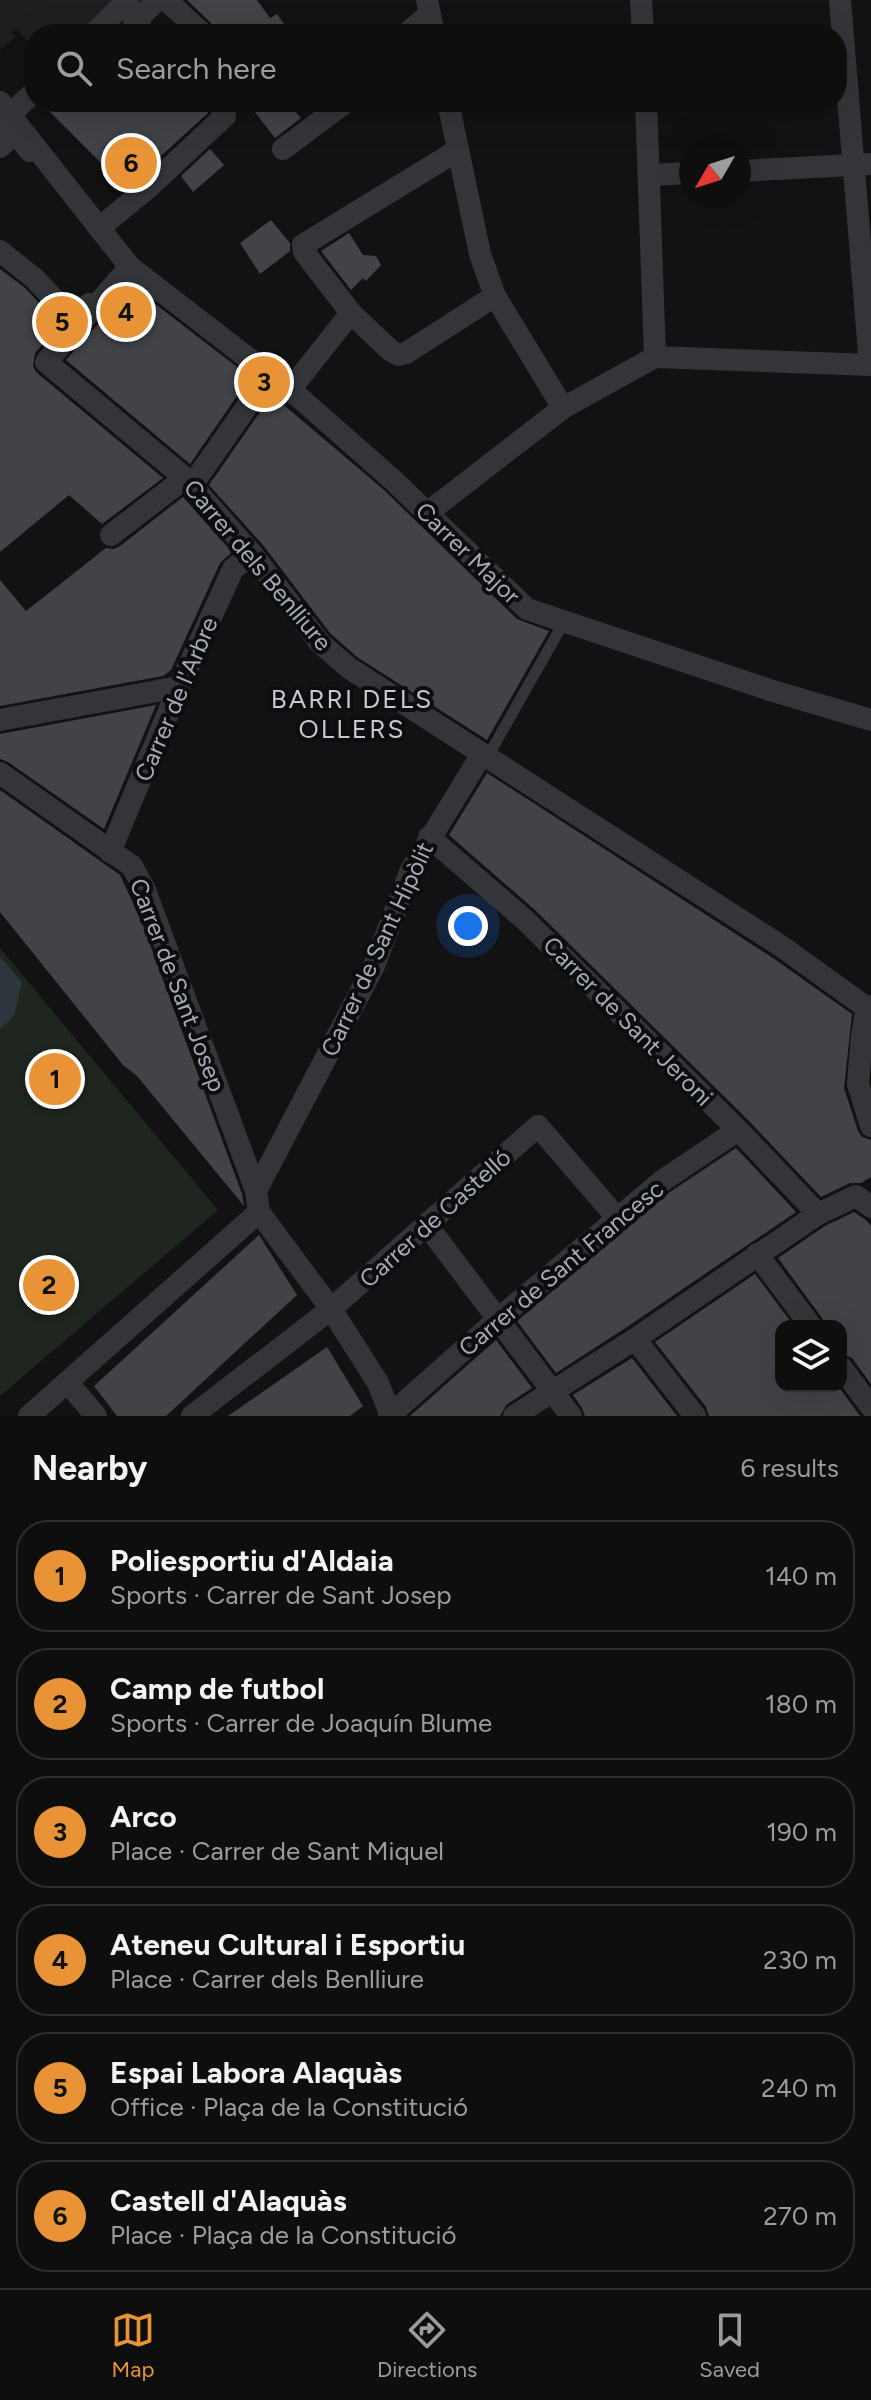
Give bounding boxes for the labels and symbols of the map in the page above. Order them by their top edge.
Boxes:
pin: 6 [105,133,157,193]
north arrow [679,136,751,208]
pin: 4 [100,282,152,342]
pin: 5 [36,292,88,352]
pin: 3 [238,352,290,412]
street label: Carrer dels Benlliure [178,474,338,656]
street label: Carrer Major [410,496,526,610]
street label: Carrer de l'Arbre [128,612,224,786]
district label: BARRI DELS OLLERS [271,683,433,745]
street label: Carrer de Sant Hipòlit [315,837,439,1061]
street label: Carrer de Sant Josep [124,874,232,1096]
your location [448,906,488,946]
street label: Carrer de Sant Jeroni [537,930,719,1112]
pin: 1 [29,1049,81,1109]
street label: Carrer de Castelló [353,1143,517,1293]
street label: Carrer de Sant Francesc [453,1174,669,1362]
pin: 2 [23,1255,75,1315]

